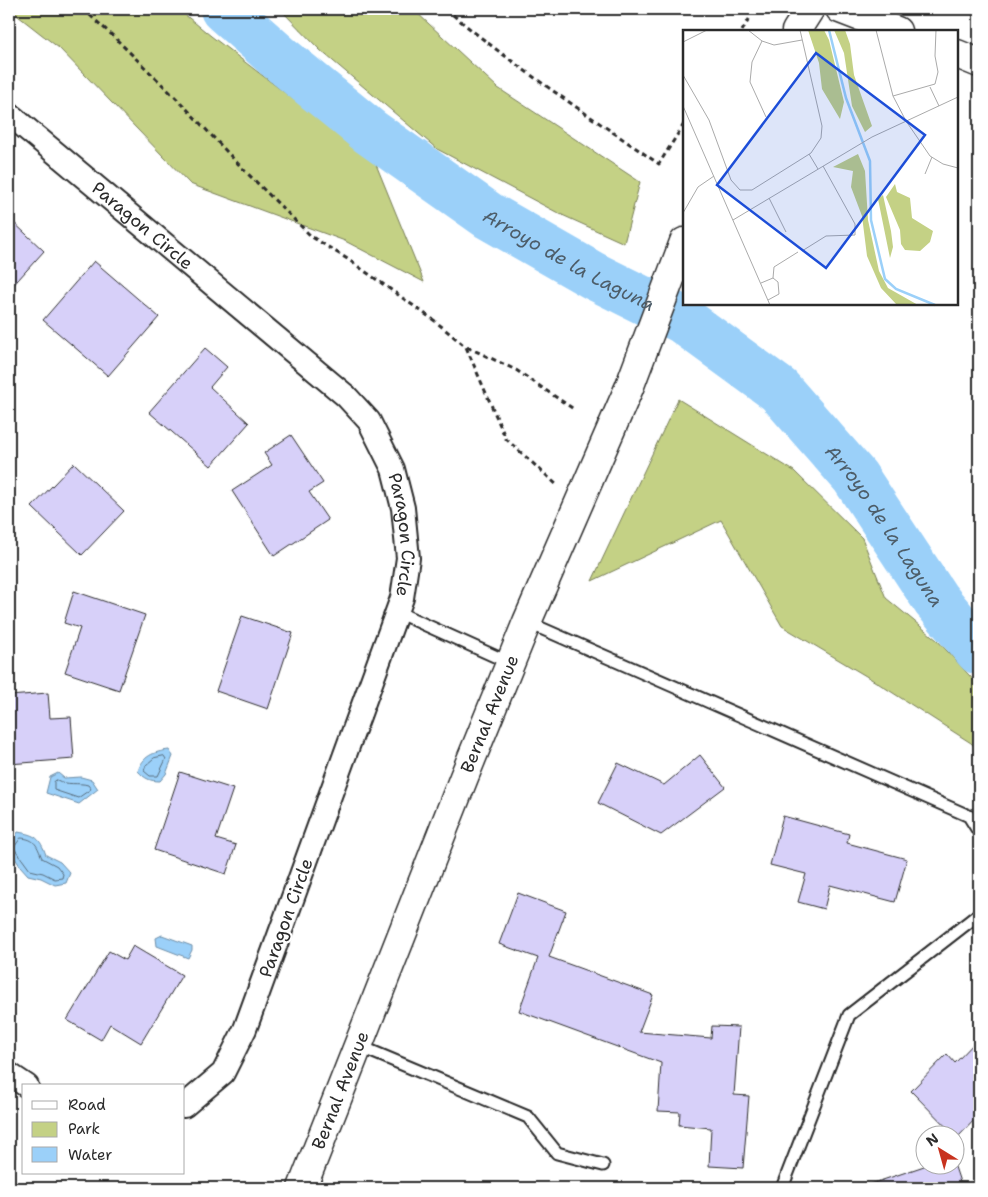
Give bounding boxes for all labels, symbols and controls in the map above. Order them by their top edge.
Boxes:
inset map [683,30,958,305]
street label: Paragon Circle [87,176,198,275]
water label: Arroyo de la Laguna [479,203,659,317]
water label: Arroyo de la Laguna [820,439,950,612]
street label: Paragon Circle [382,470,420,598]
street label: Bernal Avenue [455,651,524,776]
street label: Paragon Circle [253,855,319,981]
street label: Bernal Avenue [306,1028,375,1153]
legend [22,1084,185,1174]
text: Road [68,1095,106,1115]
text: Park [68,1119,100,1139]
north arrow [916,1124,966,1174]
text: N [922,1129,942,1150]
text: Water [68,1145,112,1165]

